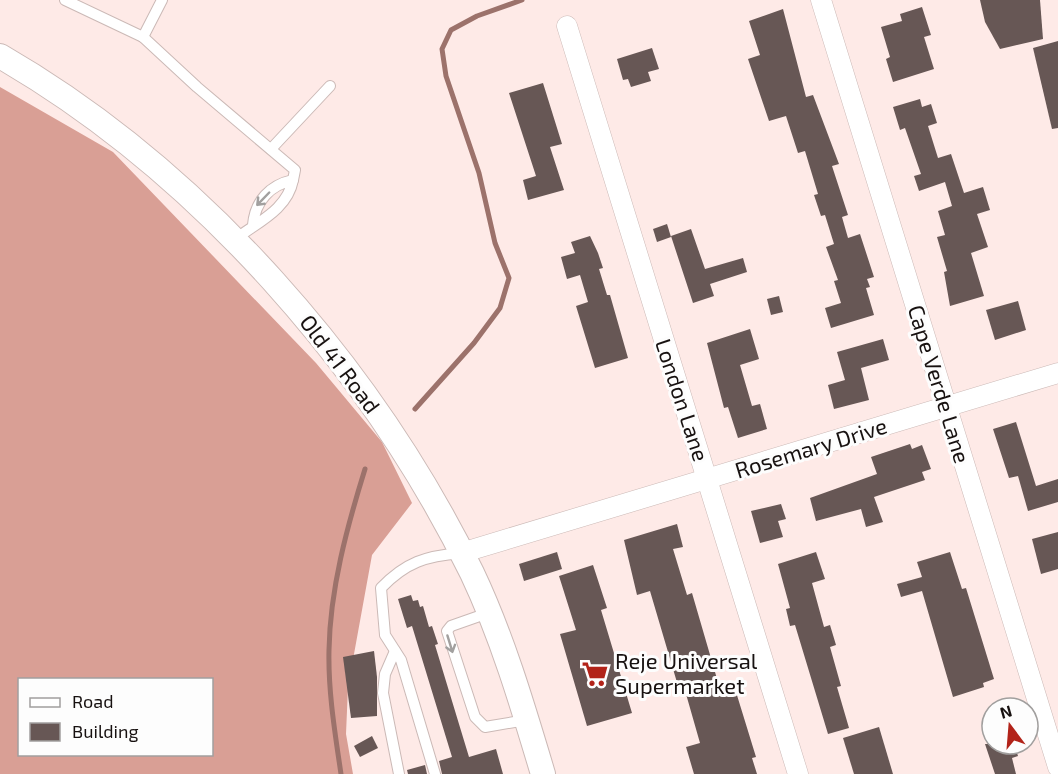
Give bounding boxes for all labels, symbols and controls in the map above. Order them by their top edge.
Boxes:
one-way arrow [256,192,270,207]
street label: Cape Verde Lane [904,302,976,466]
street label: Old 41 Road [295,309,386,418]
street label: London Lane [651,335,715,464]
street label: Rosemary Drive [732,412,890,482]
one-way arrow [446,634,457,653]
place label: Reje Universal Supermarket [615,647,758,698]
supermarket icon: Reje Universal Supermarket [580,659,610,689]
legend [18,678,213,756]
text: Road [72,690,113,712]
north arrow [980,696,1040,756]
text: N [998,700,1014,722]
text: Building [72,720,139,742]

